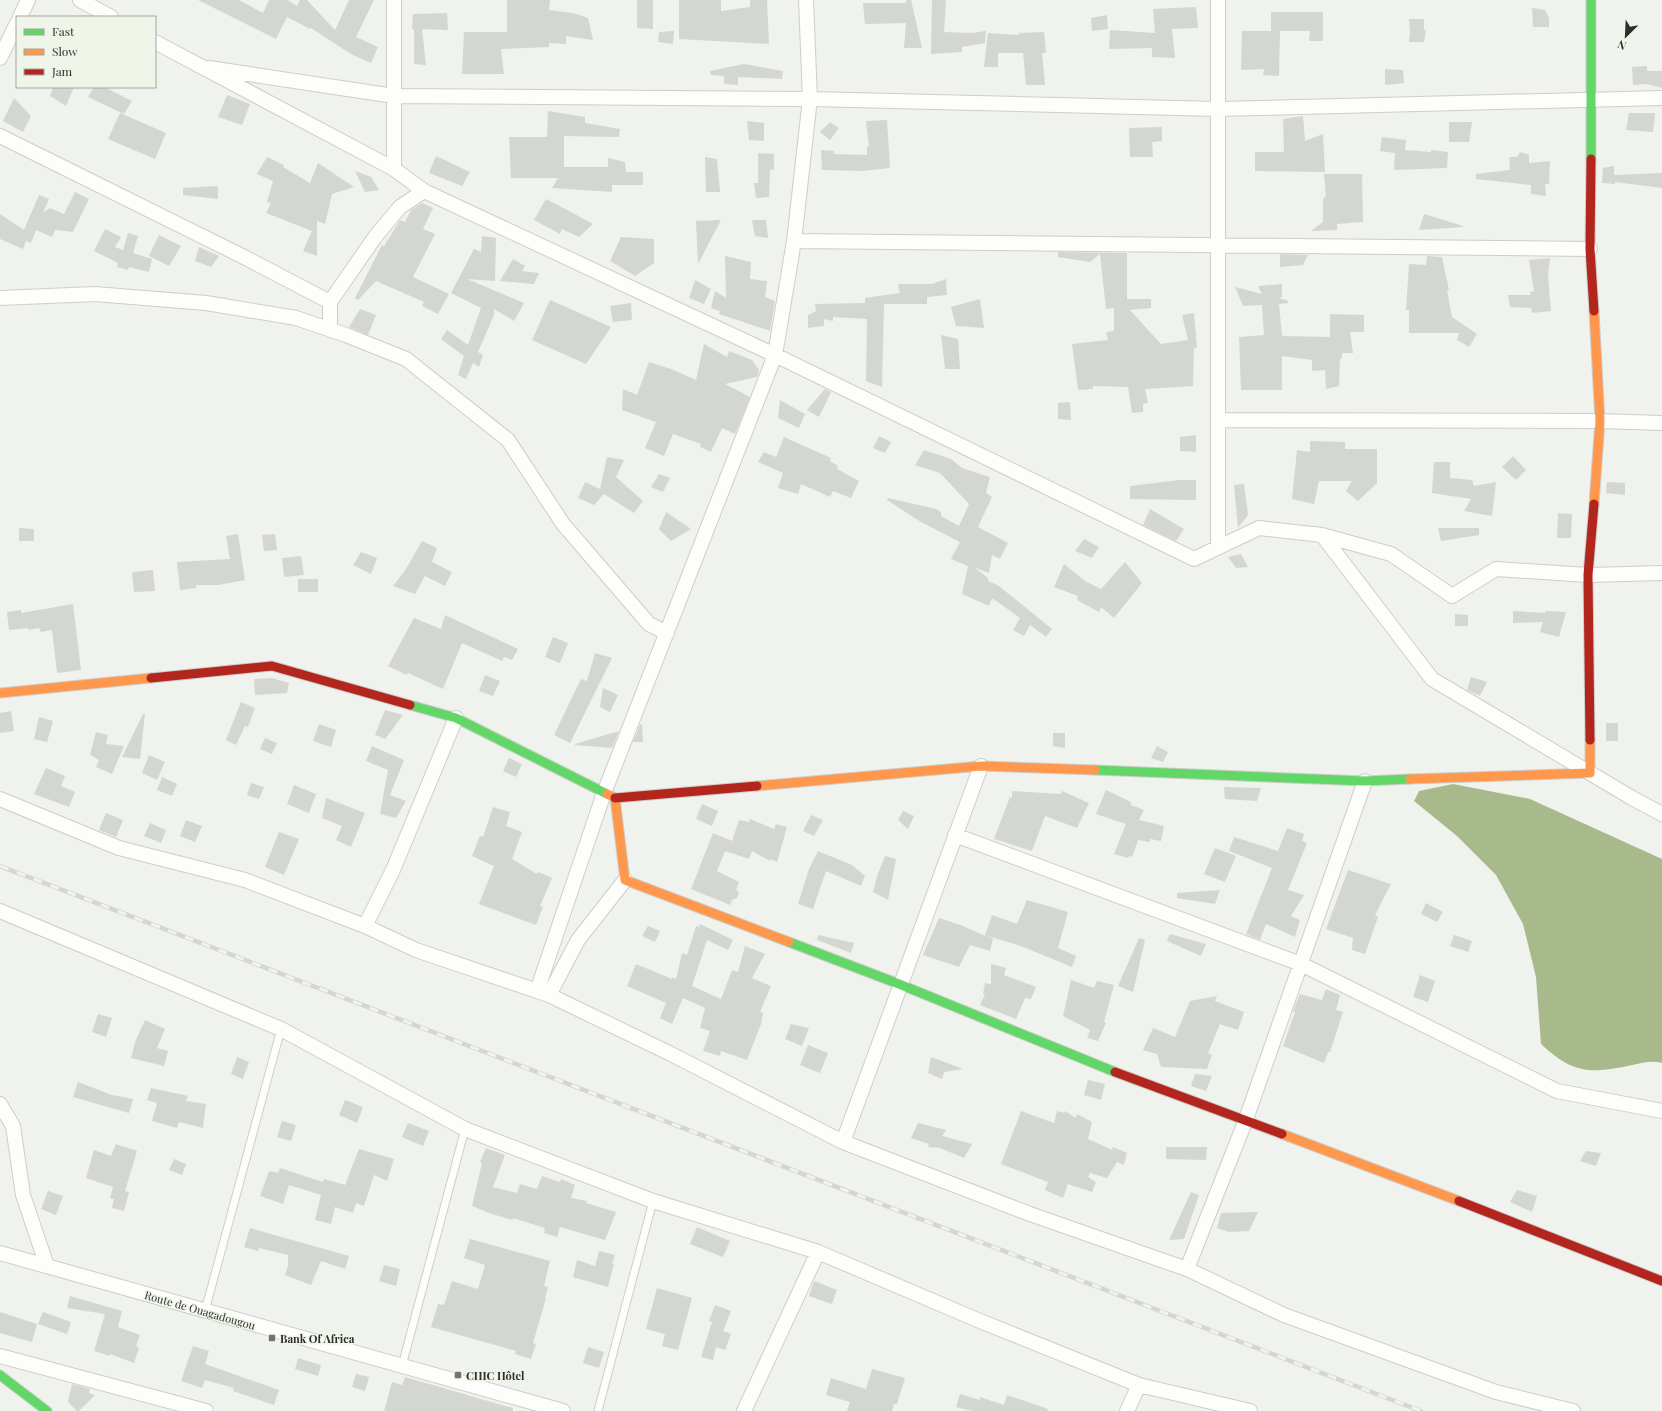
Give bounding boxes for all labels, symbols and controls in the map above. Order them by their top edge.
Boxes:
legend [16,16,156,88]
north arrow [1606,16,1646,56]
text: Fast [52,23,75,39]
text: N [1615,37,1628,54]
text: Slow [52,43,78,59]
text: Jam [51,63,73,79]
street label: Route de Ouagadougou [143,1287,258,1333]
place label: Bank Of Africa [280,1331,355,1346]
marker: Bank Of Africa [267,1333,277,1343]
place label: CHIC Hôtel [466,1368,525,1383]
marker: CHIC Hôtel [453,1370,463,1380]

